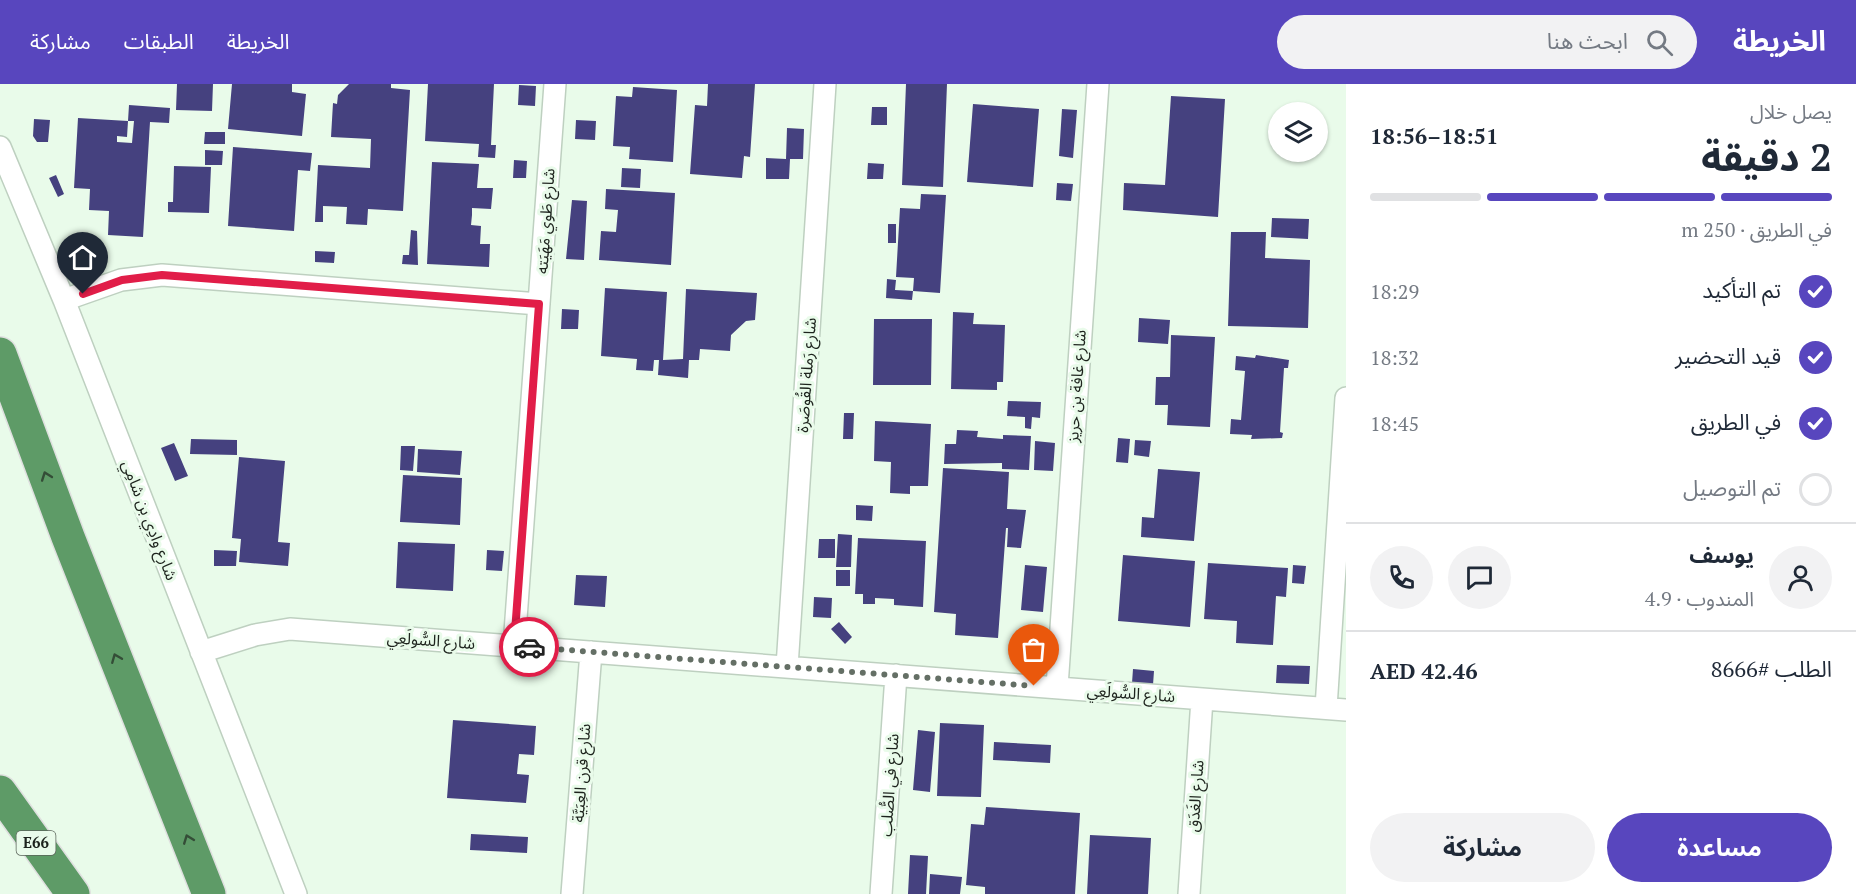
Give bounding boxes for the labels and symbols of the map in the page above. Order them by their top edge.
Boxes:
street label: شارع طَوي مَهَيَته [530,167,562,275]
pin [57,232,108,294]
street label: شارع رَملة القُوصَرة [791,317,823,433]
street label: شارع غافة بن حريز [1061,329,1093,444]
street label: شارع وادِي بن شامِي [115,457,183,584]
one-way arrow [41,471,54,482]
courier [499,617,559,677]
pin [1008,624,1059,686]
street label: شارع السُّولَعِي [386,626,476,656]
one-way arrow [111,653,123,664]
street label: شارع السُّولَعِي [1086,679,1176,709]
street label: شارع قرن العِبَيَّة [567,723,597,823]
street label: شارع في الصُّلب [874,733,906,837]
street label: شارع الغَدَق [1182,759,1210,833]
road number: E66 [16,831,56,855]
one-way arrow [183,835,195,846]

